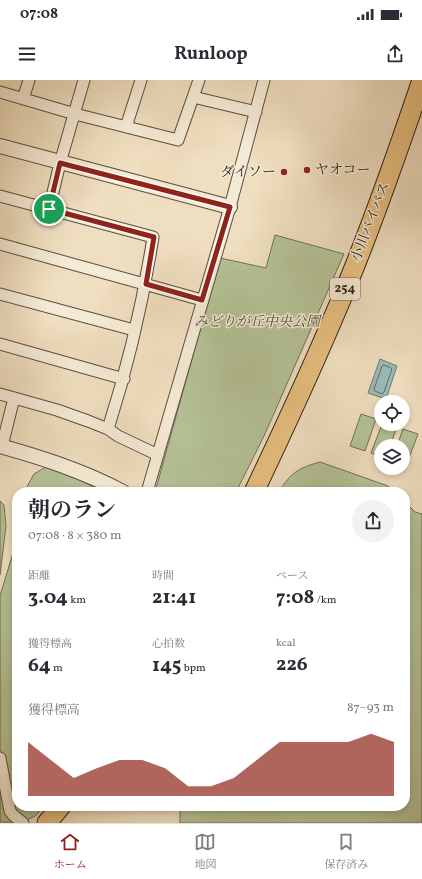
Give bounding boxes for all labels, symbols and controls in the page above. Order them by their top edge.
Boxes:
text: 07:08 [20,4,58,25]
text: Runloop [174,42,248,67]
icon: menu [16,43,38,65]
icon: share [384,43,406,65]
place label: ヤオコー [315,161,370,180]
place label: ダイソー [220,163,276,182]
marker: ヤオコー [302,165,312,175]
marker: ダイソー [279,167,289,177]
street label: 小川バイパス [347,180,395,264]
pin [32,192,66,226]
icon: arrive [38,198,60,220]
road number: 254 [330,278,360,300]
park label: みどりが丘中央公園 [194,313,322,332]
map controls [374,395,410,475]
button: locate [374,395,410,431]
button: layers [374,439,410,475]
text: 朝のラン [28,496,116,527]
button: share [352,500,394,542]
text: 07:08 · 8 × 380 m [28,527,122,545]
text: 距離 [28,569,50,584]
text: 時間 [152,569,174,584]
text: ペース [276,569,308,584]
text: 3.04 [28,584,68,612]
text: 21:41 [152,584,196,612]
text: 7:08 [276,584,314,612]
text: km [68,593,86,608]
text: /km [314,593,336,608]
text: kcal [276,636,296,651]
text: 獲得標高 [28,637,72,652]
text: 心拍数 [152,637,185,652]
text: 226 [276,651,308,679]
text: 64 [28,652,51,680]
text: 145 [152,652,182,680]
text: m [51,661,63,676]
text: bpm [182,661,206,676]
text: 87–93 m [347,699,394,717]
text: 獲得標高 [28,702,80,720]
tab: ホーム [54,831,87,873]
tab: 地図 [194,831,216,873]
tab: 保存済み [324,831,368,873]

